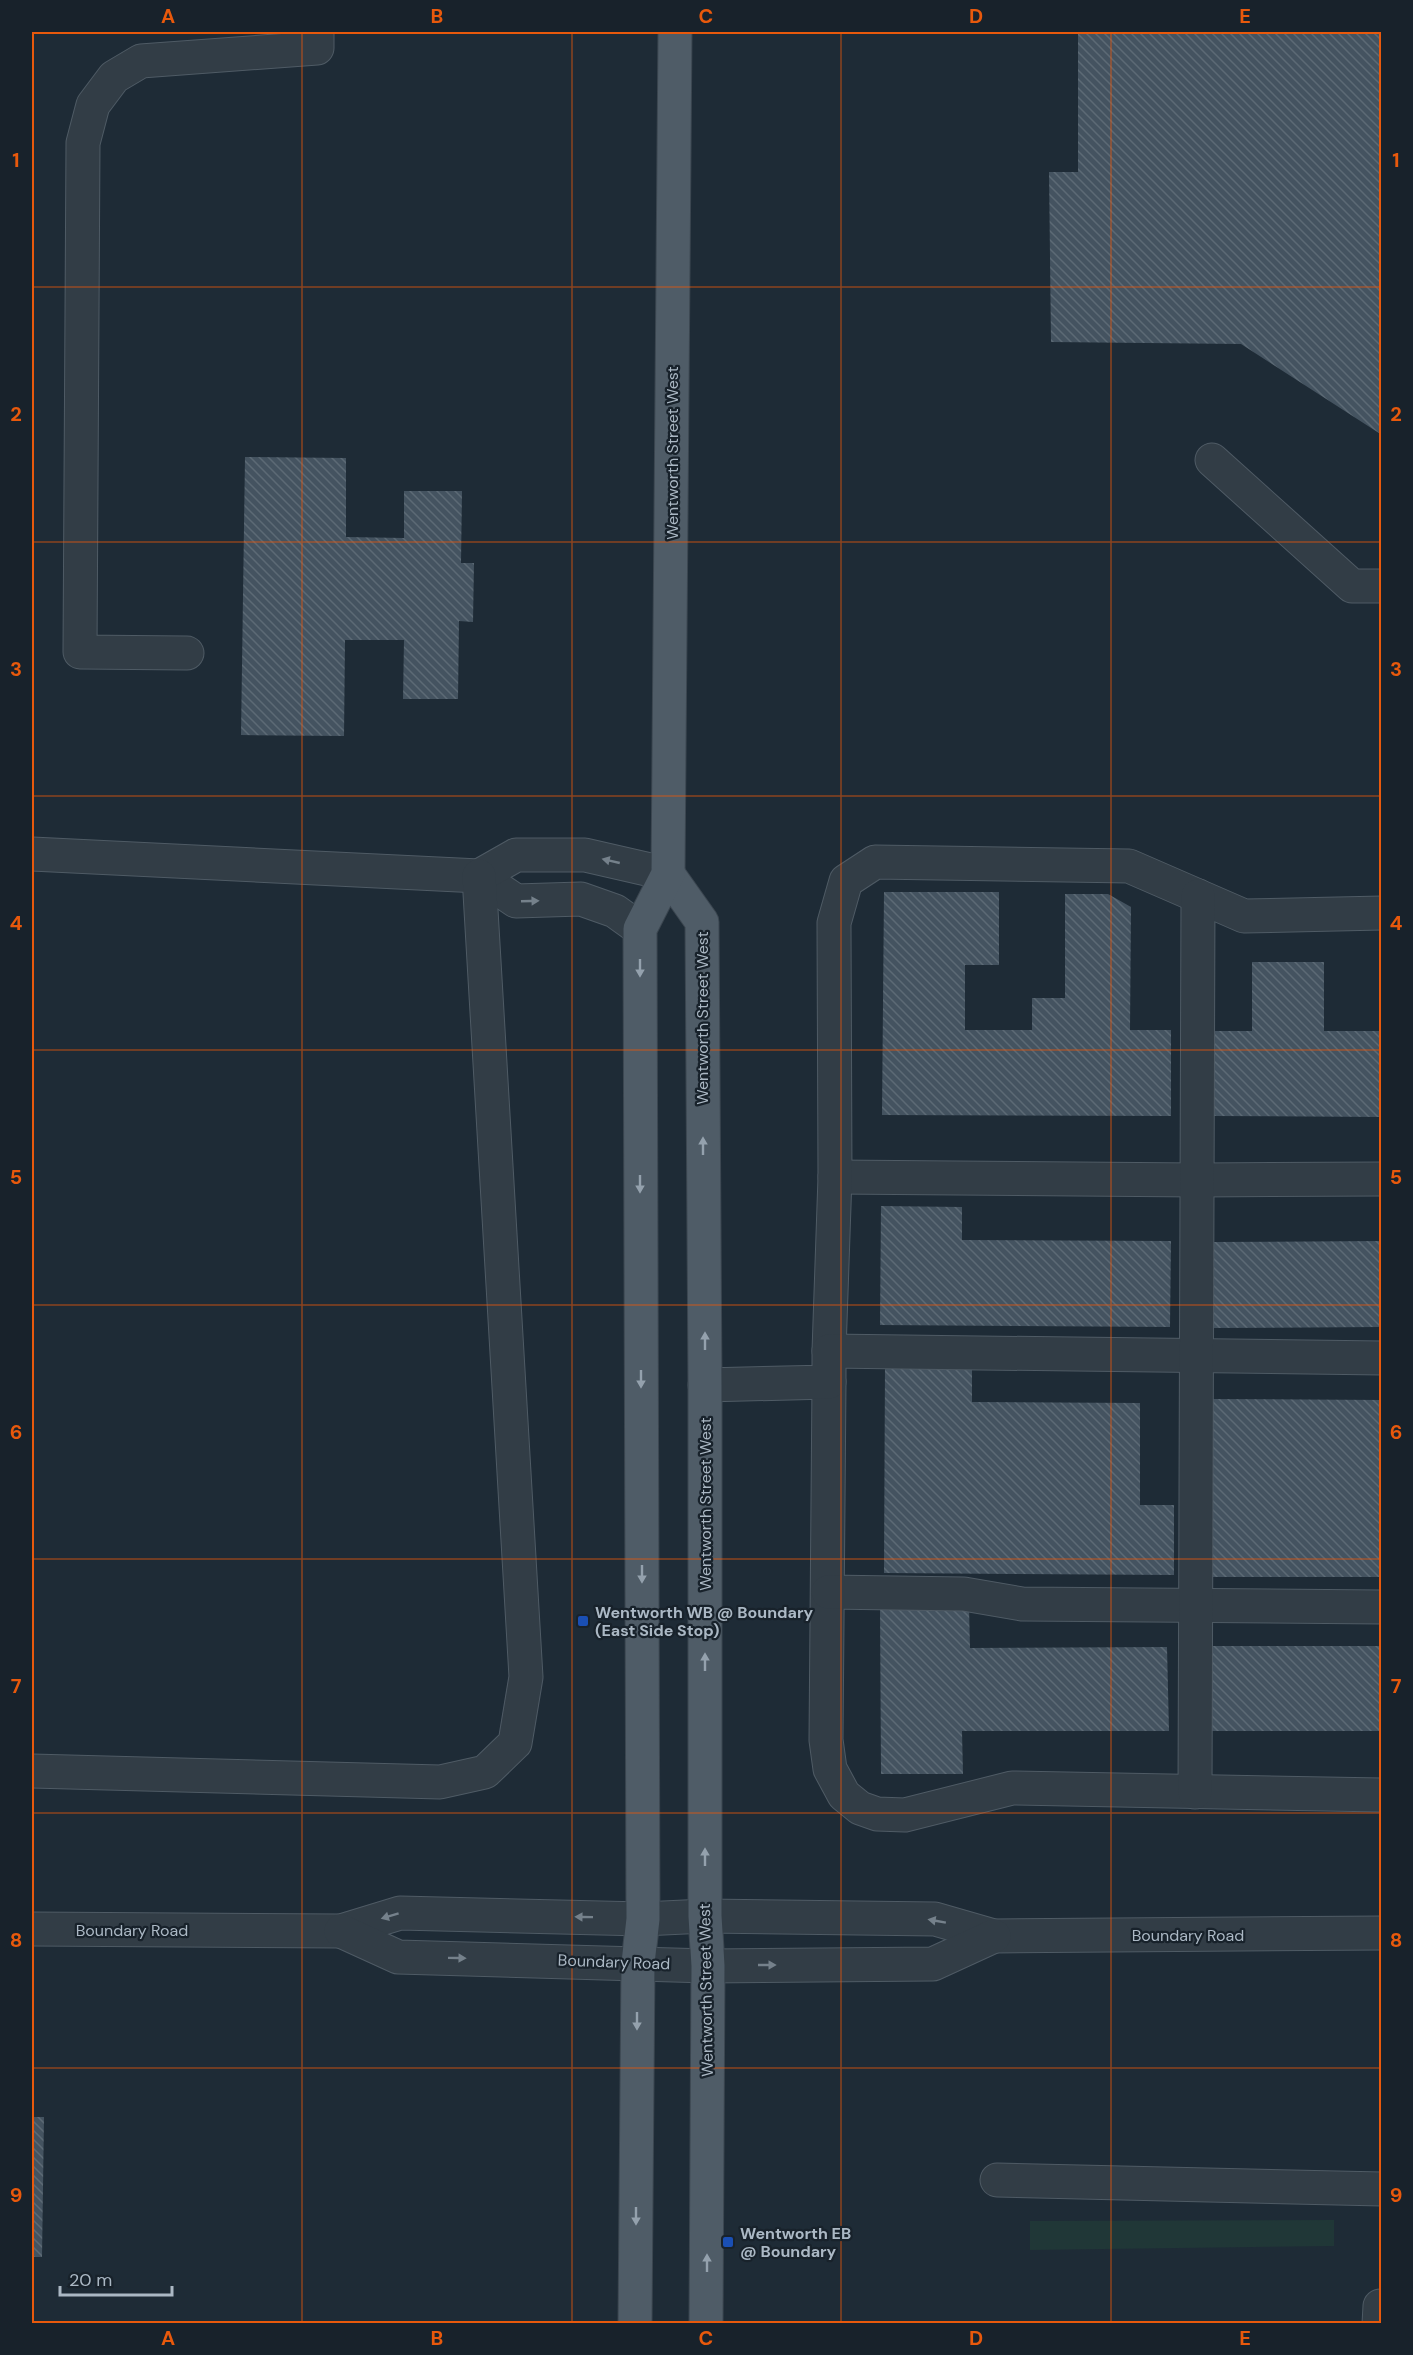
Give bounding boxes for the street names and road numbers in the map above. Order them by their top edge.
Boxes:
street label: Wentworth Street West [662,366,683,540]
street label: Wentworth Street West [692,931,713,1105]
street label: Wentworth Street West [695,1417,716,1591]
street label: Wentworth Street West [694,1903,718,2077]
street label: Boundary Road [76,1920,188,1941]
street label: Boundary Road [1132,1925,1244,1946]
street label: Boundary Road [557,1950,671,1974]

